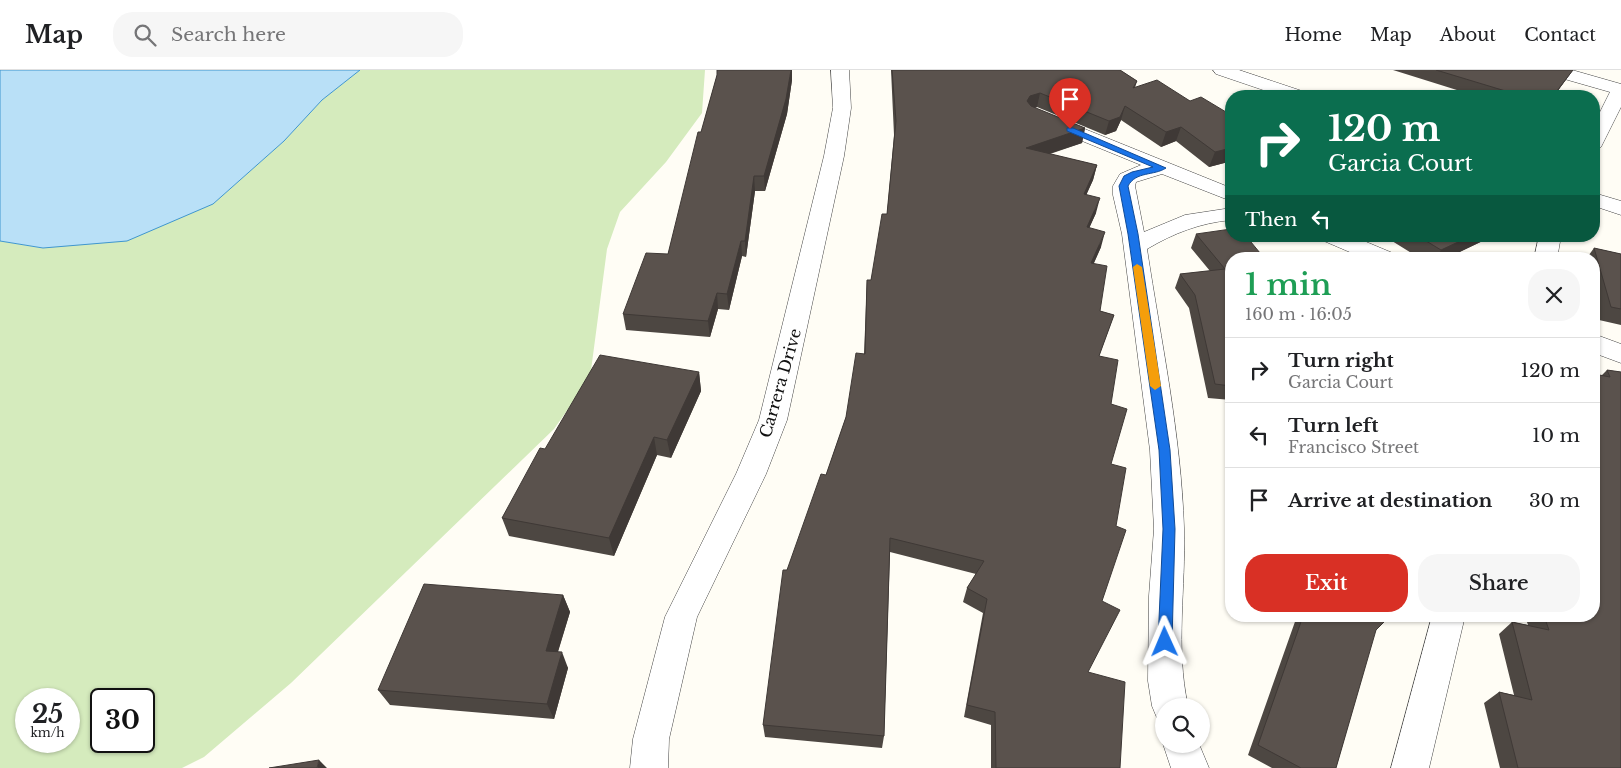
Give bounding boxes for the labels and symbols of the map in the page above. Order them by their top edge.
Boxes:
pin [1049,78,1091,129]
street label: Carrera Drive [755,326,805,440]
position arrow [1138,615,1190,667]
speed limit sign: 30 [90,688,155,753]

